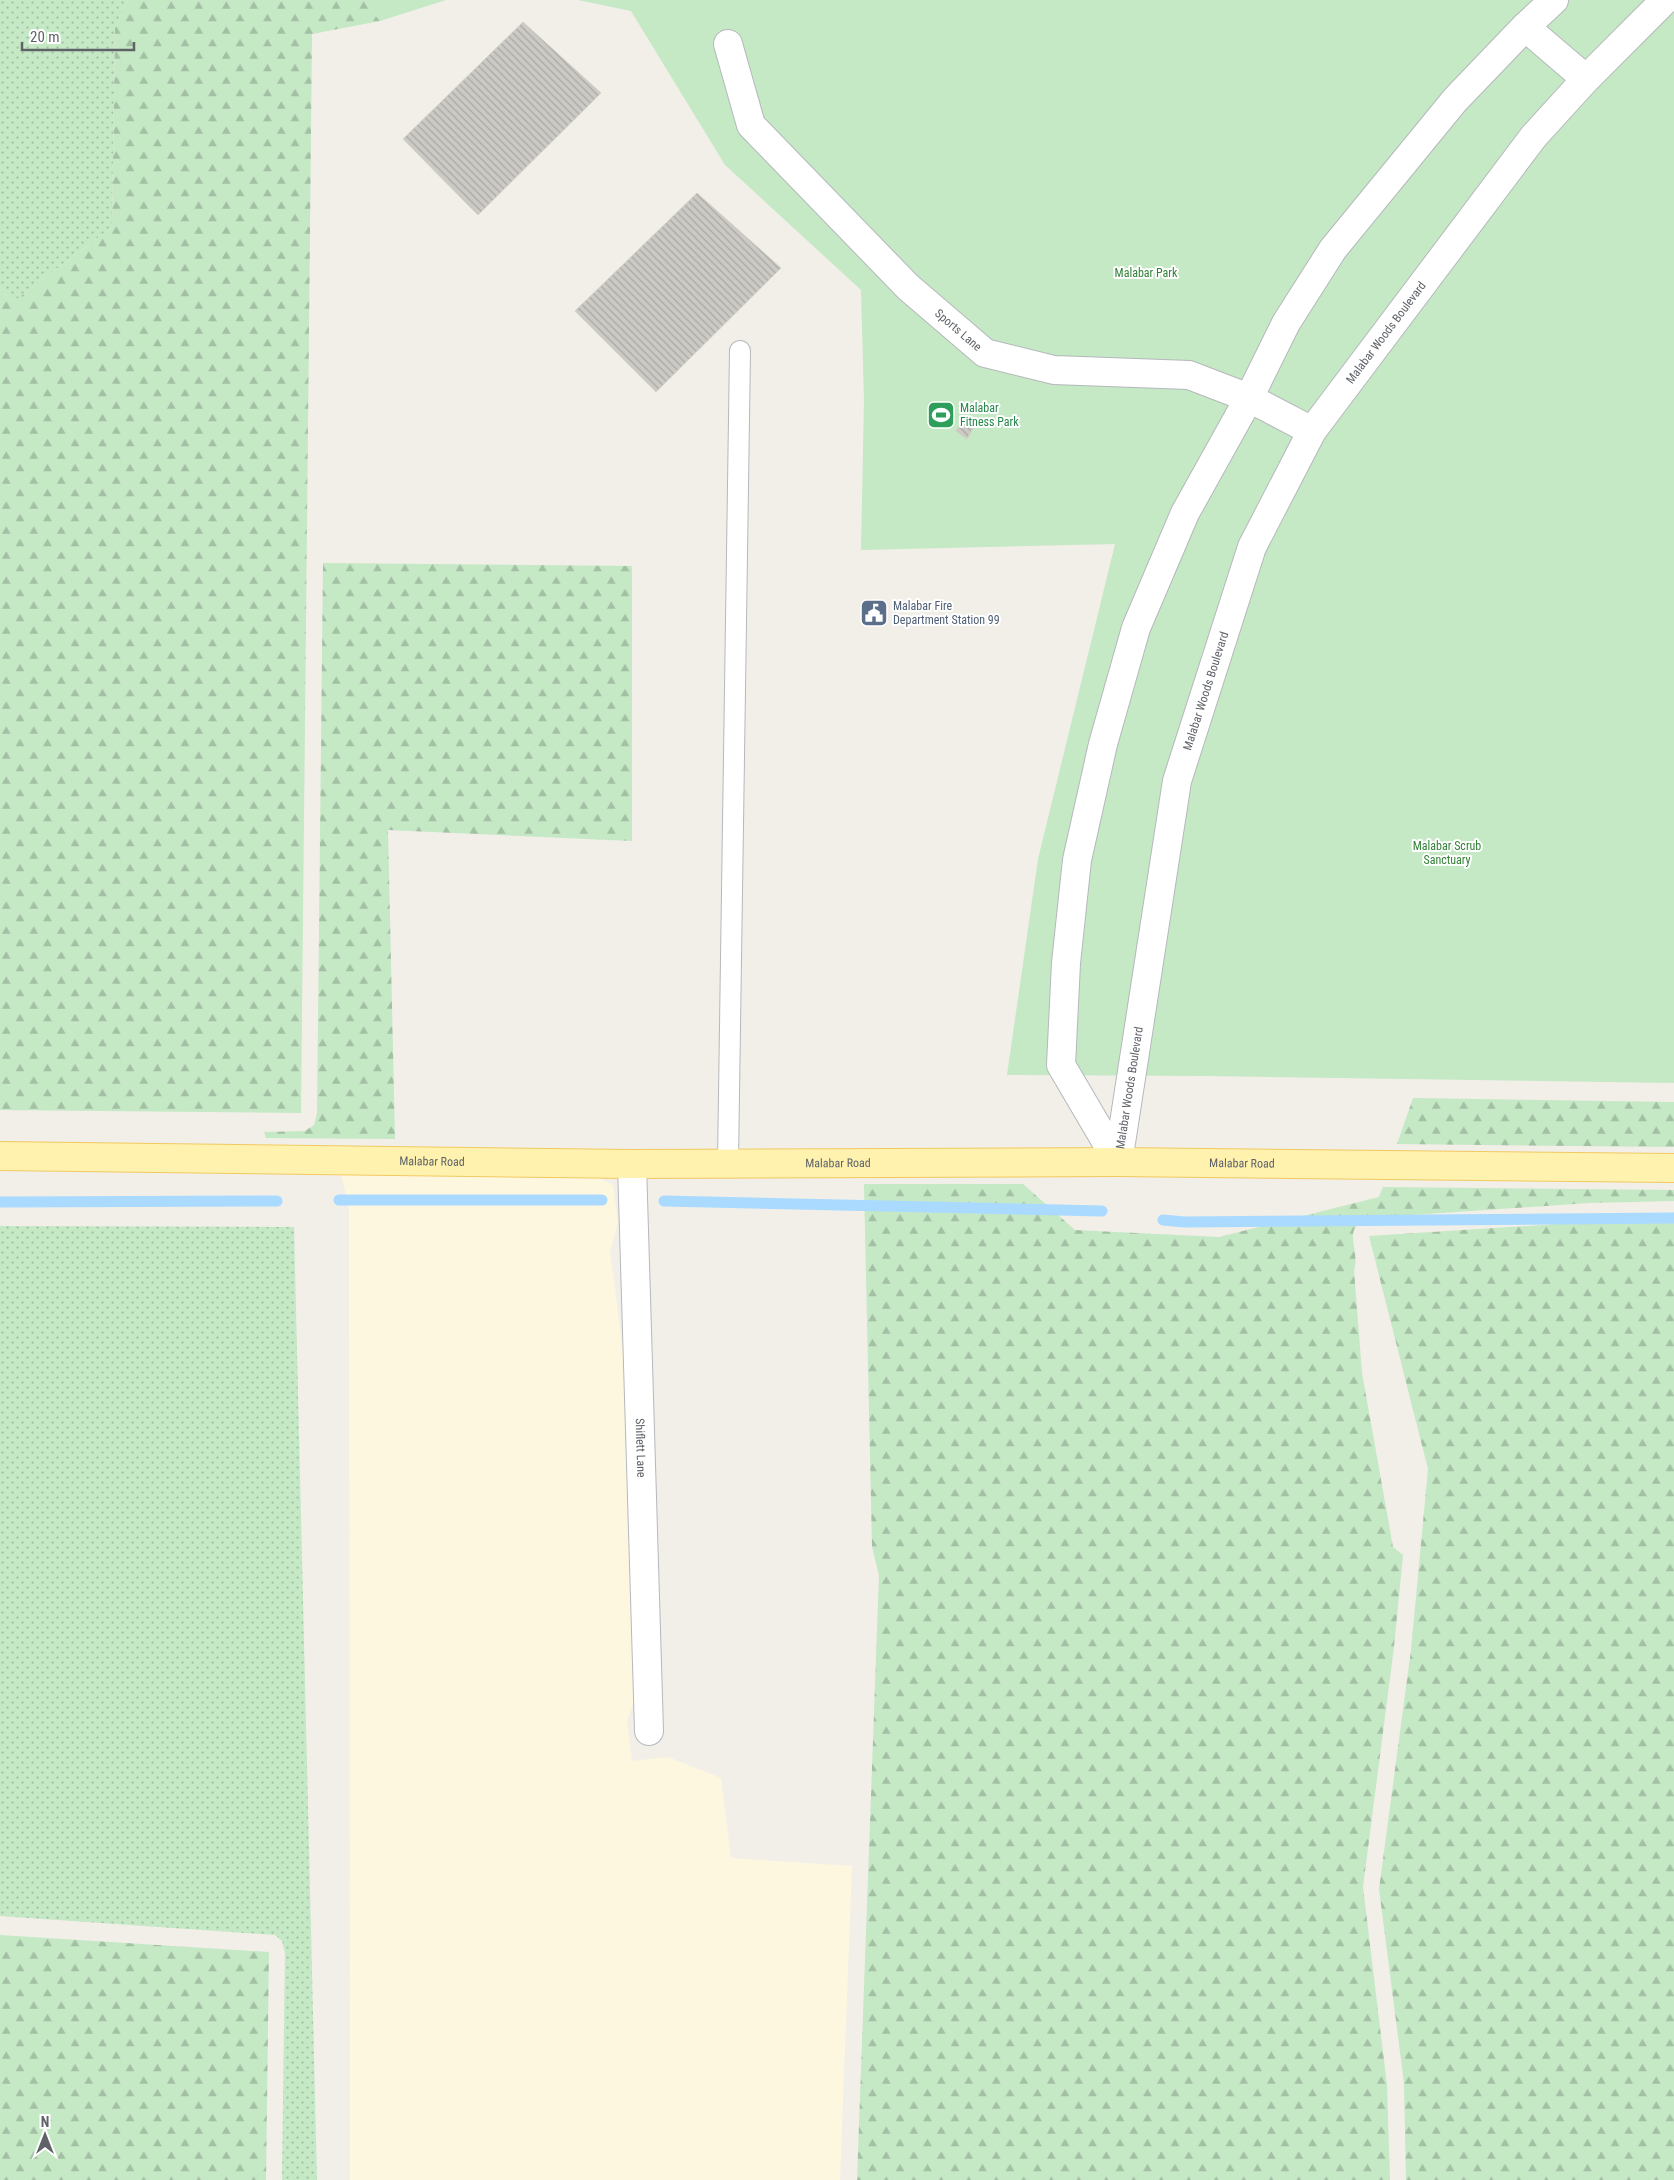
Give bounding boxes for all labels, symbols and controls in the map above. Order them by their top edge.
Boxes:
scale bar [22,20,135,52]
text: 20 m [30,28,60,46]
park label: Malabar Park [1115,266,1178,280]
street label: Malabar Woods Boulevard [1343,279,1429,386]
street label: Sports Lane [932,306,985,354]
sports icon: Malabar Fitness Park [926,400,956,430]
place label: Malabar Fitness Park [960,401,1019,429]
public building icon: Malabar Fire Department Station 99 [859,598,889,628]
place label: Malabar Fire Department Station 99 [893,599,1000,627]
street label: Malabar Woods Boulevard [1180,630,1231,752]
park label: Malabar Scrub Sanctuary [1413,839,1481,867]
street label: Malabar Woods Boulevard [1113,1026,1146,1150]
street label: Malabar Road [399,1154,465,1169]
street label: Malabar Road [805,1156,871,1170]
street label: Malabar Road [1209,1156,1275,1171]
street label: Shiflett Lane [633,1418,648,1478]
north arrow [20,2110,70,2160]
text: N [41,2114,49,2130]

